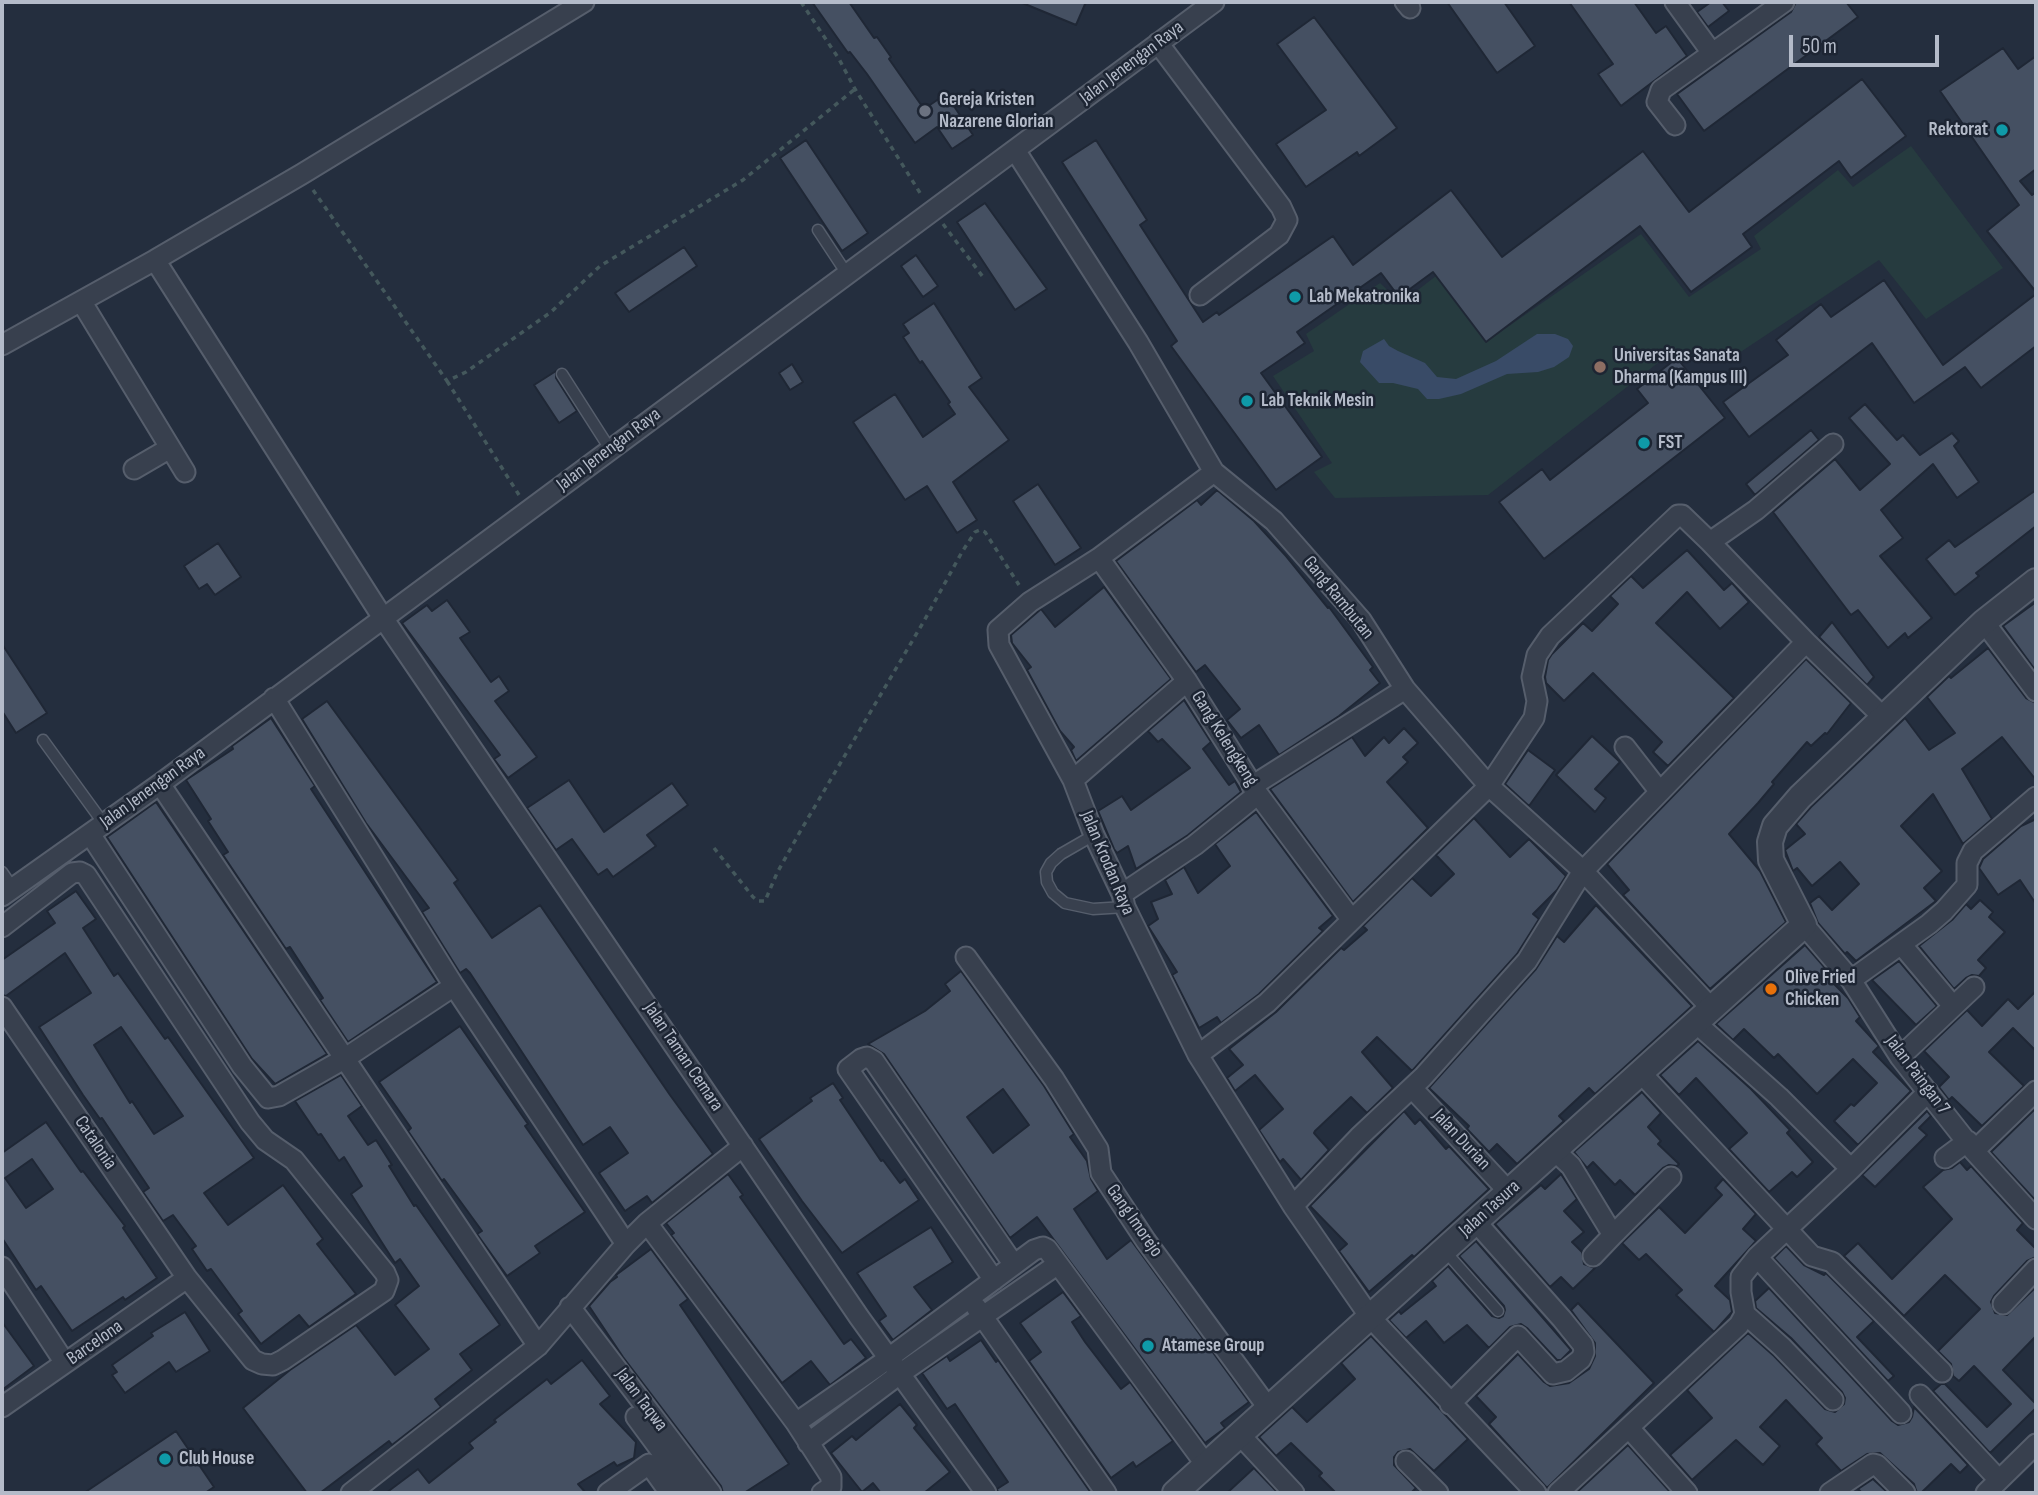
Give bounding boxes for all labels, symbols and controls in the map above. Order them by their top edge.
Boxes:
street label: Jalan Jenengan Raya [1075,16,1189,110]
scale bar [1793,21,1944,65]
text: 50 m [1802,34,1837,59]
place label: Gereja Kristen Nazarene Glorian [939,89,1053,133]
marker: Gereja Kristen Nazarene Glorian [917,103,933,119]
place label: Rektorat [1929,119,1988,141]
marker: Rektorat [1994,122,2010,138]
place label: Lab Mekatronika [1309,286,1420,308]
marker: Lab Mekatronika [1287,289,1303,305]
place label: Universitas Sanata Dharma (Kampus III) [1614,345,1747,389]
marker: Universitas Sanata Dharma (Kampus III) [1592,359,1608,375]
place label: Lab Teknik Mesin [1261,390,1374,412]
marker: Lab Teknik Mesin [1239,393,1255,409]
street label: Jalan Jenengan Raya [552,403,666,497]
place label: FST [1658,432,1682,454]
marker: FST [1636,435,1652,451]
street label: Gang Rambutan [1298,552,1378,644]
street label: Gang Kelengkeng [1186,687,1262,791]
street label: Jalan Jenengan Raya [96,742,210,834]
street label: Jalan Krodan Raya [1075,807,1139,919]
place label: Olive Fried Chicken [1785,967,1856,1011]
marker: Olive Fried Chicken [1763,981,1779,997]
street label: Jalan Taman Cemara [638,998,728,1116]
street label: Jalan Paingan 7 [1880,1031,1954,1119]
street label: Jalan Durian [1427,1105,1495,1175]
street label: Catalonia [69,1112,121,1174]
street label: Jalan Tasura [1455,1176,1525,1242]
street label: Gang Imorejo [1101,1180,1167,1262]
street label: Barcelona [63,1316,127,1370]
place label: Atamese Group [1162,1335,1264,1357]
marker: Atamese Group [1140,1338,1156,1354]
street label: Jalan Taqwa [610,1364,672,1436]
place label: Club House [179,1448,254,1470]
marker: Club House [157,1451,173,1467]

